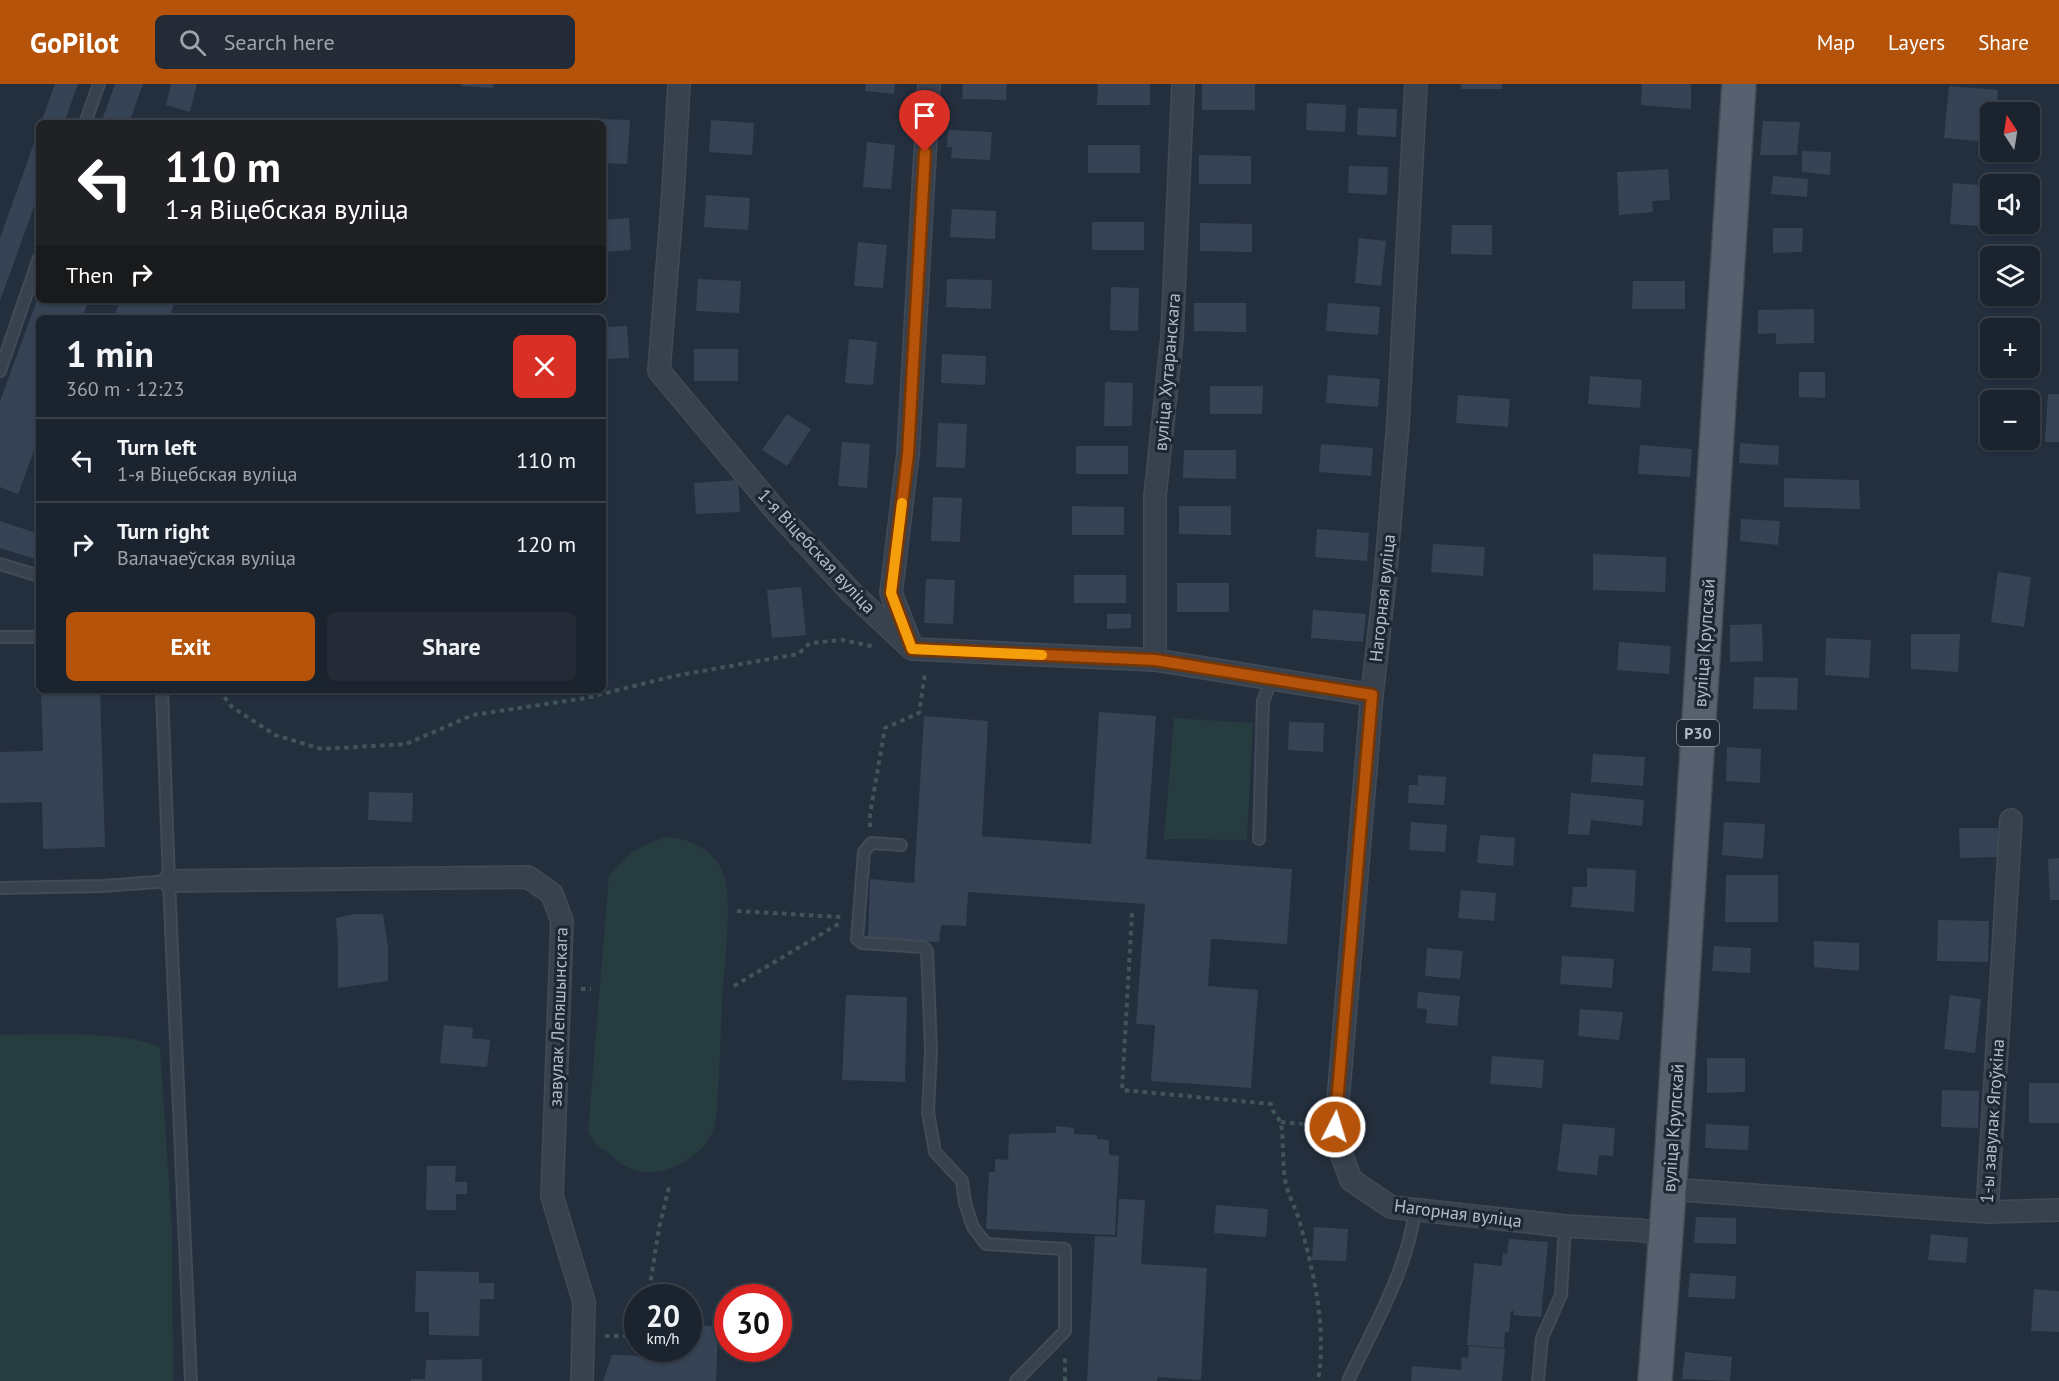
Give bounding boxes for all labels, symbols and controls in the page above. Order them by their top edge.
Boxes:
search box [155,15,575,69]
text: GoPilot [30,24,119,61]
icon: search [176,26,209,59]
text: Search here [224,28,335,56]
text: Map [1817,29,1855,56]
text: Layers [1888,29,1945,56]
text: Share [1978,29,2029,56]
pin [899,90,950,152]
icon: arrive [908,99,941,132]
north arrow [1980,102,2040,162]
map controls [1980,102,2040,450]
text: 110 m [165,139,281,194]
icon: left [66,144,144,222]
button: sound [1980,174,2040,234]
text: 1-я Віцебская вуліца [165,192,409,226]
button: layers [1980,246,2040,306]
icon: right [125,258,158,291]
text: Then [66,261,113,289]
street label: вуліца Хутаранскага [1149,292,1185,452]
button: + [1980,318,2040,378]
text: 1 min [66,330,154,377]
button: close [513,335,576,398]
text: 360 m · 12:23 [66,376,184,402]
button: − [1980,390,2040,450]
text: Turn left [117,433,197,461]
icon: left [66,444,99,477]
text: 110 m [516,446,576,474]
text: 1-я Віцебская вуліца [117,461,297,487]
street label: 1-я Віцебская вуліца [753,484,881,618]
text: Turn right [117,517,209,545]
icon: right [66,528,99,561]
text: 120 m [516,530,576,558]
street label: Нагорная вуліца [1364,533,1400,663]
text: Валачаеўская вуліца [117,545,296,571]
street label: вуліца Крупскай [1688,578,1720,708]
button: Exit [66,612,315,681]
button: Share [327,612,576,681]
road number: Р30 [1677,720,1719,746]
street label: завулак Лепяшынскага [543,927,573,1107]
street label: 1-ы завулак Ягоўкіна [1975,1038,2009,1204]
street label: вуліца Крупскай [1657,1063,1689,1193]
position arrow [1303,1095,1367,1159]
street label: Нагорная вуліца [1393,1194,1523,1232]
speed limit sign: 30 [714,1284,792,1362]
text: 20 [646,1296,680,1335]
text: km/h [647,1329,679,1348]

